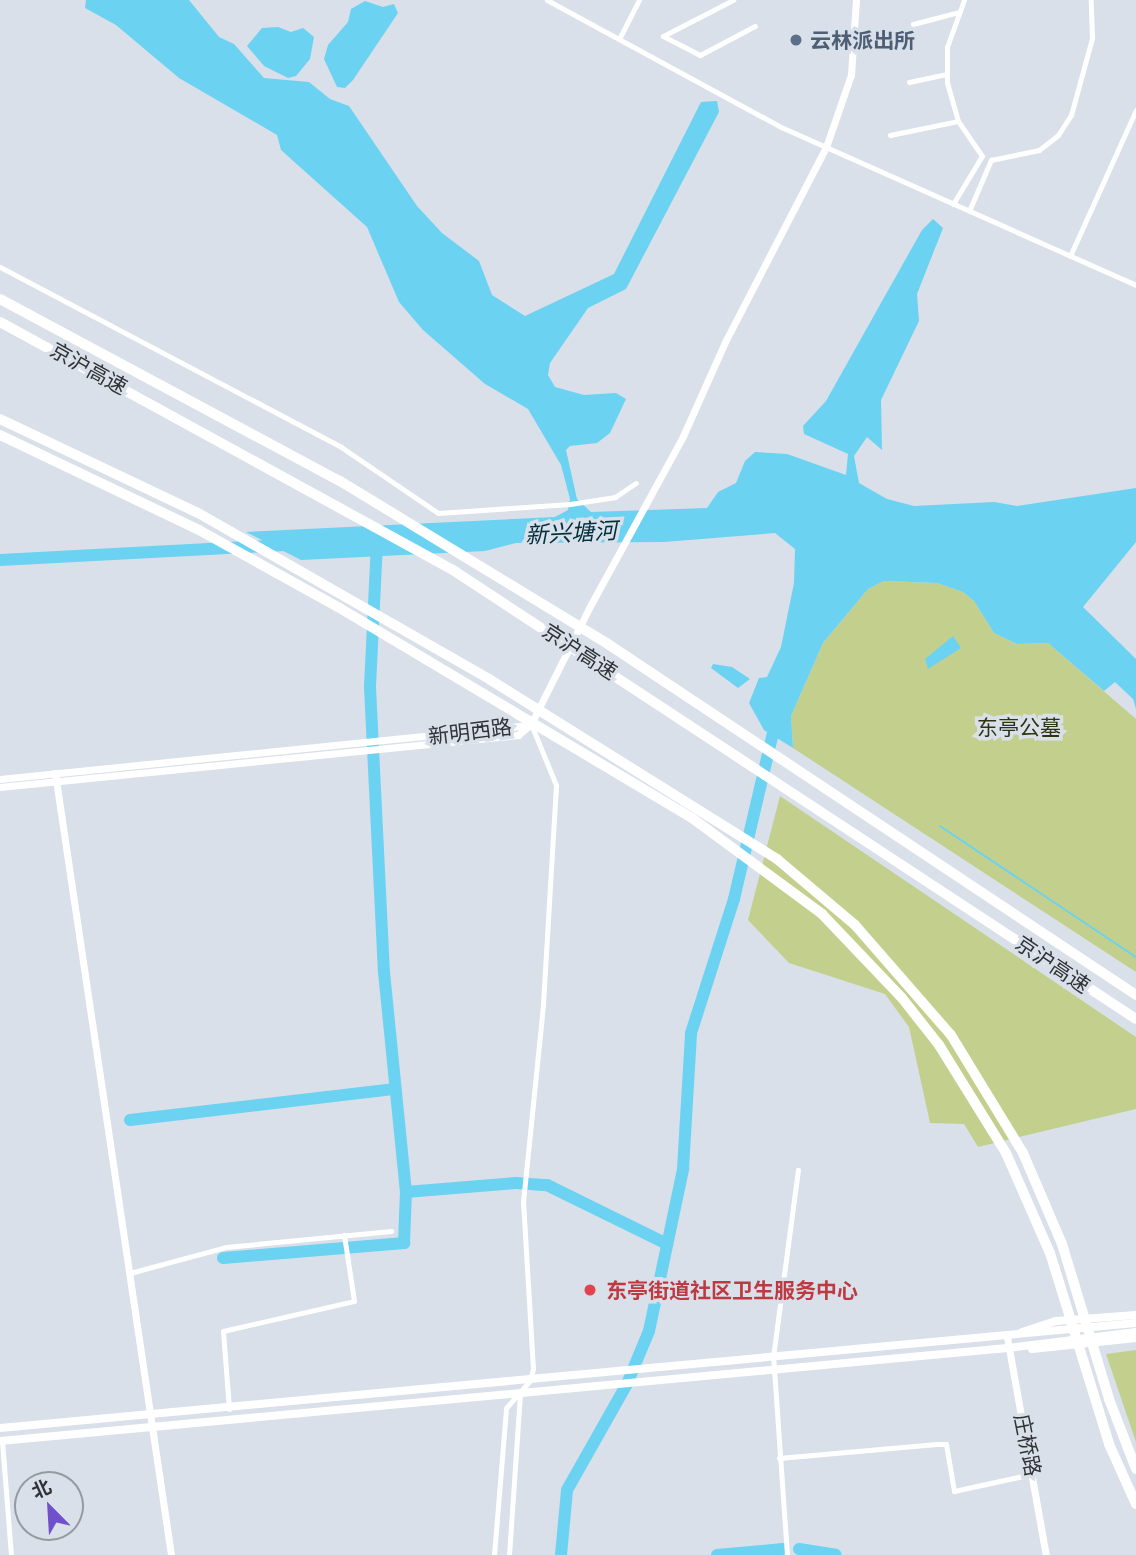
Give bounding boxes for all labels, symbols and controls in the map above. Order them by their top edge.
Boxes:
place label: 云林派出所 [810,27,915,53]
marker: 云林派出所 [788,32,804,48]
street label: 京沪高速 [46,337,132,399]
water label: 新兴塘河 [524,516,618,548]
street label: 京沪高速 [538,618,622,684]
street label: 新明西路 [427,713,513,749]
park label: 东亭公墓 [977,714,1061,740]
street label: 京沪高速 [1011,930,1095,998]
place label: 东亭街道社区卫生服务中心 [606,1277,858,1303]
marker: 东亭街道社区卫生服务中心 [580,1280,600,1300]
street label: 庄桥路 [1010,1412,1046,1478]
north arrow [14,1471,84,1541]
text: 北 [28,1474,54,1503]

